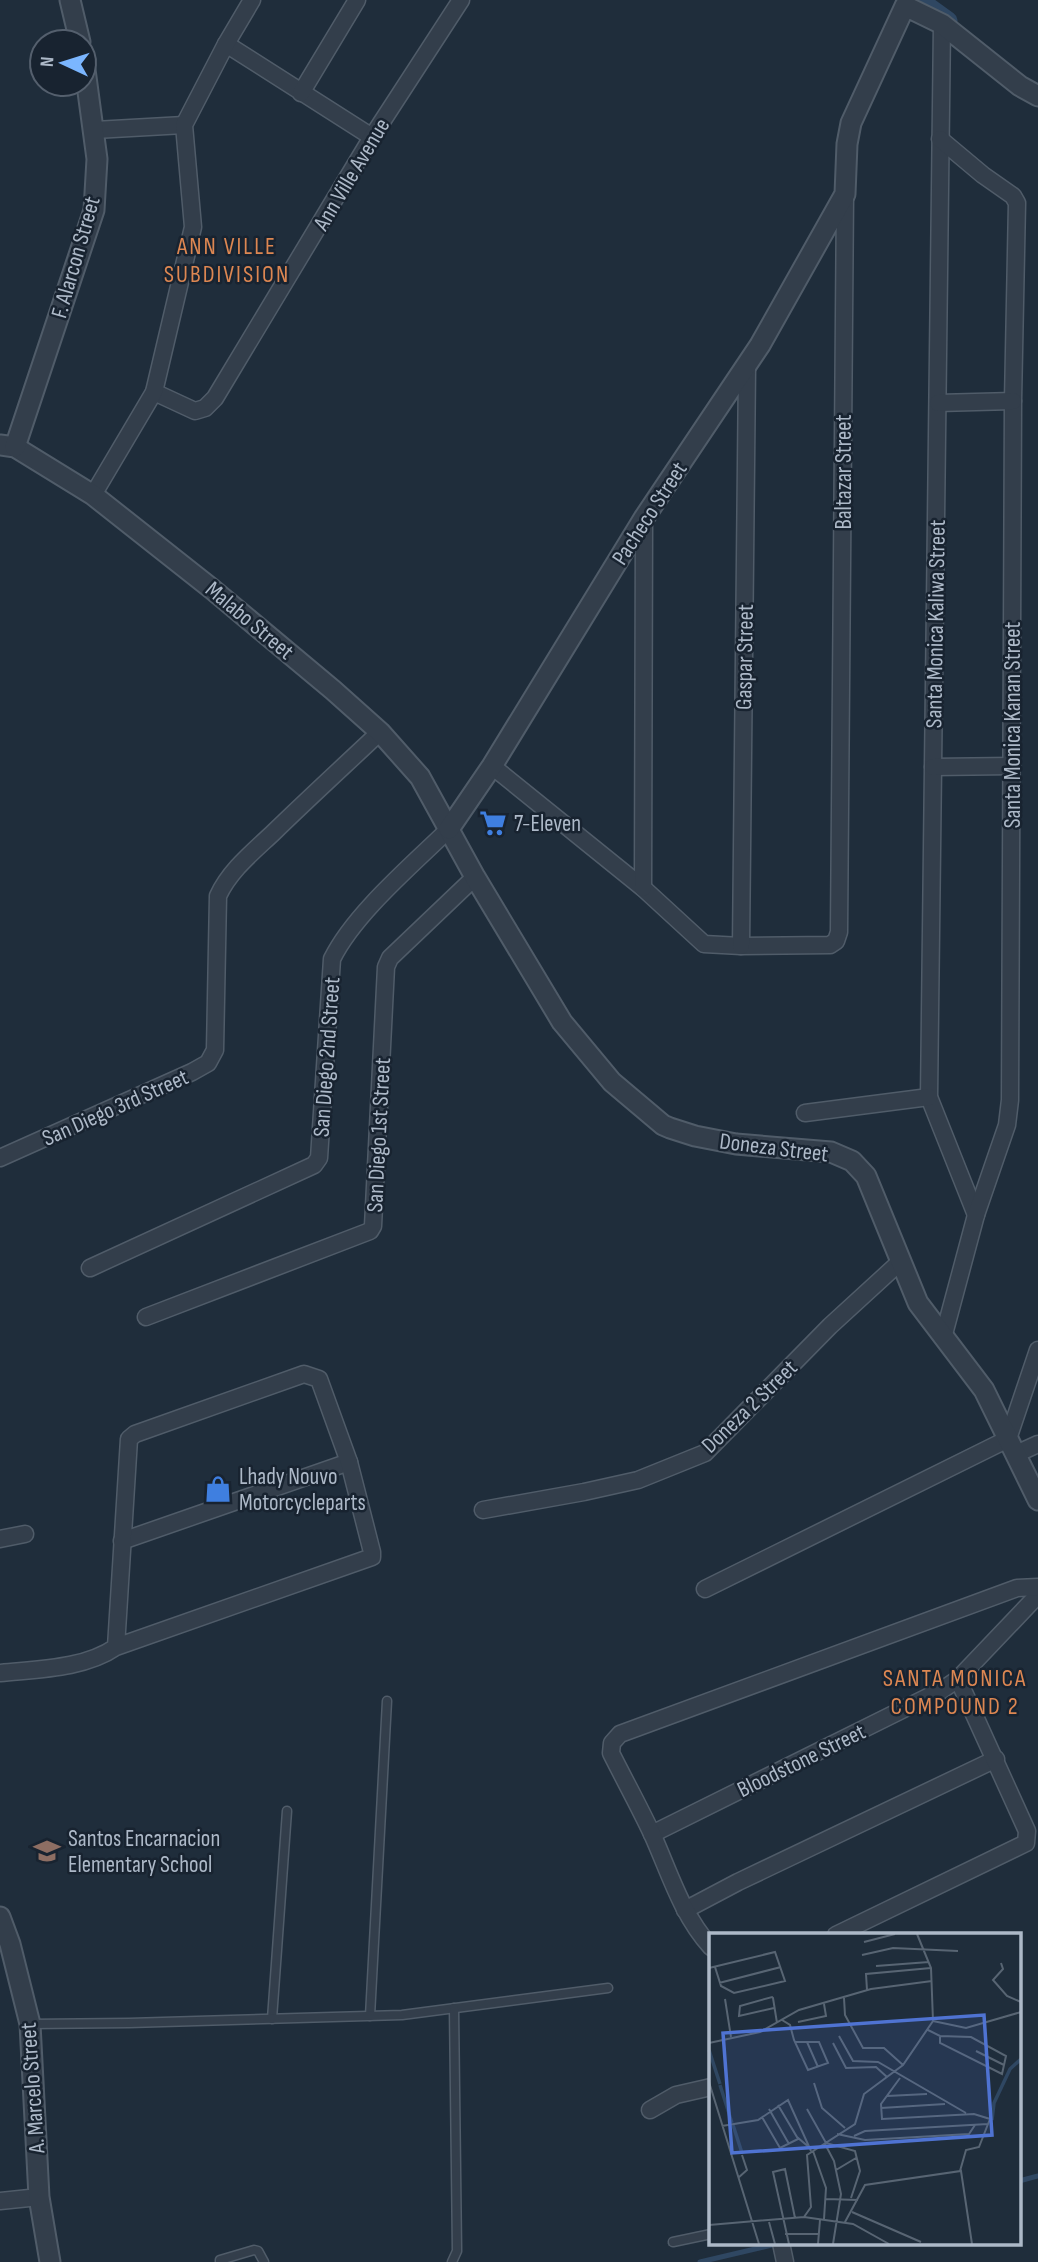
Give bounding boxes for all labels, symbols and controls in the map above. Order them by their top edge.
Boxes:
north arrow [28,28,98,98]
text: N [36,56,59,68]
street label: Ann Ville Avenue [307,113,396,237]
street label: F. Alarcon Street [45,193,107,321]
district label: ANN VILLE SUBDIVISION [164,232,290,289]
street label: Baltazar Street [830,414,858,530]
street label: Pacheco Street [606,457,694,570]
street label: Santa Monica Kaliwa Street [920,519,952,729]
street label: Malabo Street [199,576,299,666]
street label: Gaspar Street [730,604,760,710]
street label: Santa Monica Kanan Street [999,622,1027,828]
supermarket icon: 7-Eleven [478,808,508,838]
place label: 7-Eleven [514,810,581,838]
street label: San Diego 2nd Street [307,976,347,1138]
street label: San Diego 1st Street [361,1057,397,1213]
street label: San Diego 3rd Street [38,1063,193,1153]
street label: Doneza Street [718,1127,830,1169]
street label: Doneza 2 Street [696,1354,803,1459]
place label: Lhady Nouvo Motorcycleparts [239,1463,366,1517]
shop icon: Lhady Nouvo Motorcycleparts [203,1474,233,1504]
district label: SANTA MONICA COMPOUND 2 [883,1664,1027,1721]
street label: Bloodstone Street [733,1718,870,1804]
place label: Santos Encarnacion Elementary School [68,1825,220,1879]
school or university icon: Santos Encarnacion Elementary School [32,1836,62,1866]
inset map [709,1933,1020,2244]
street label: A. Marcelo Street [14,2022,52,2155]

